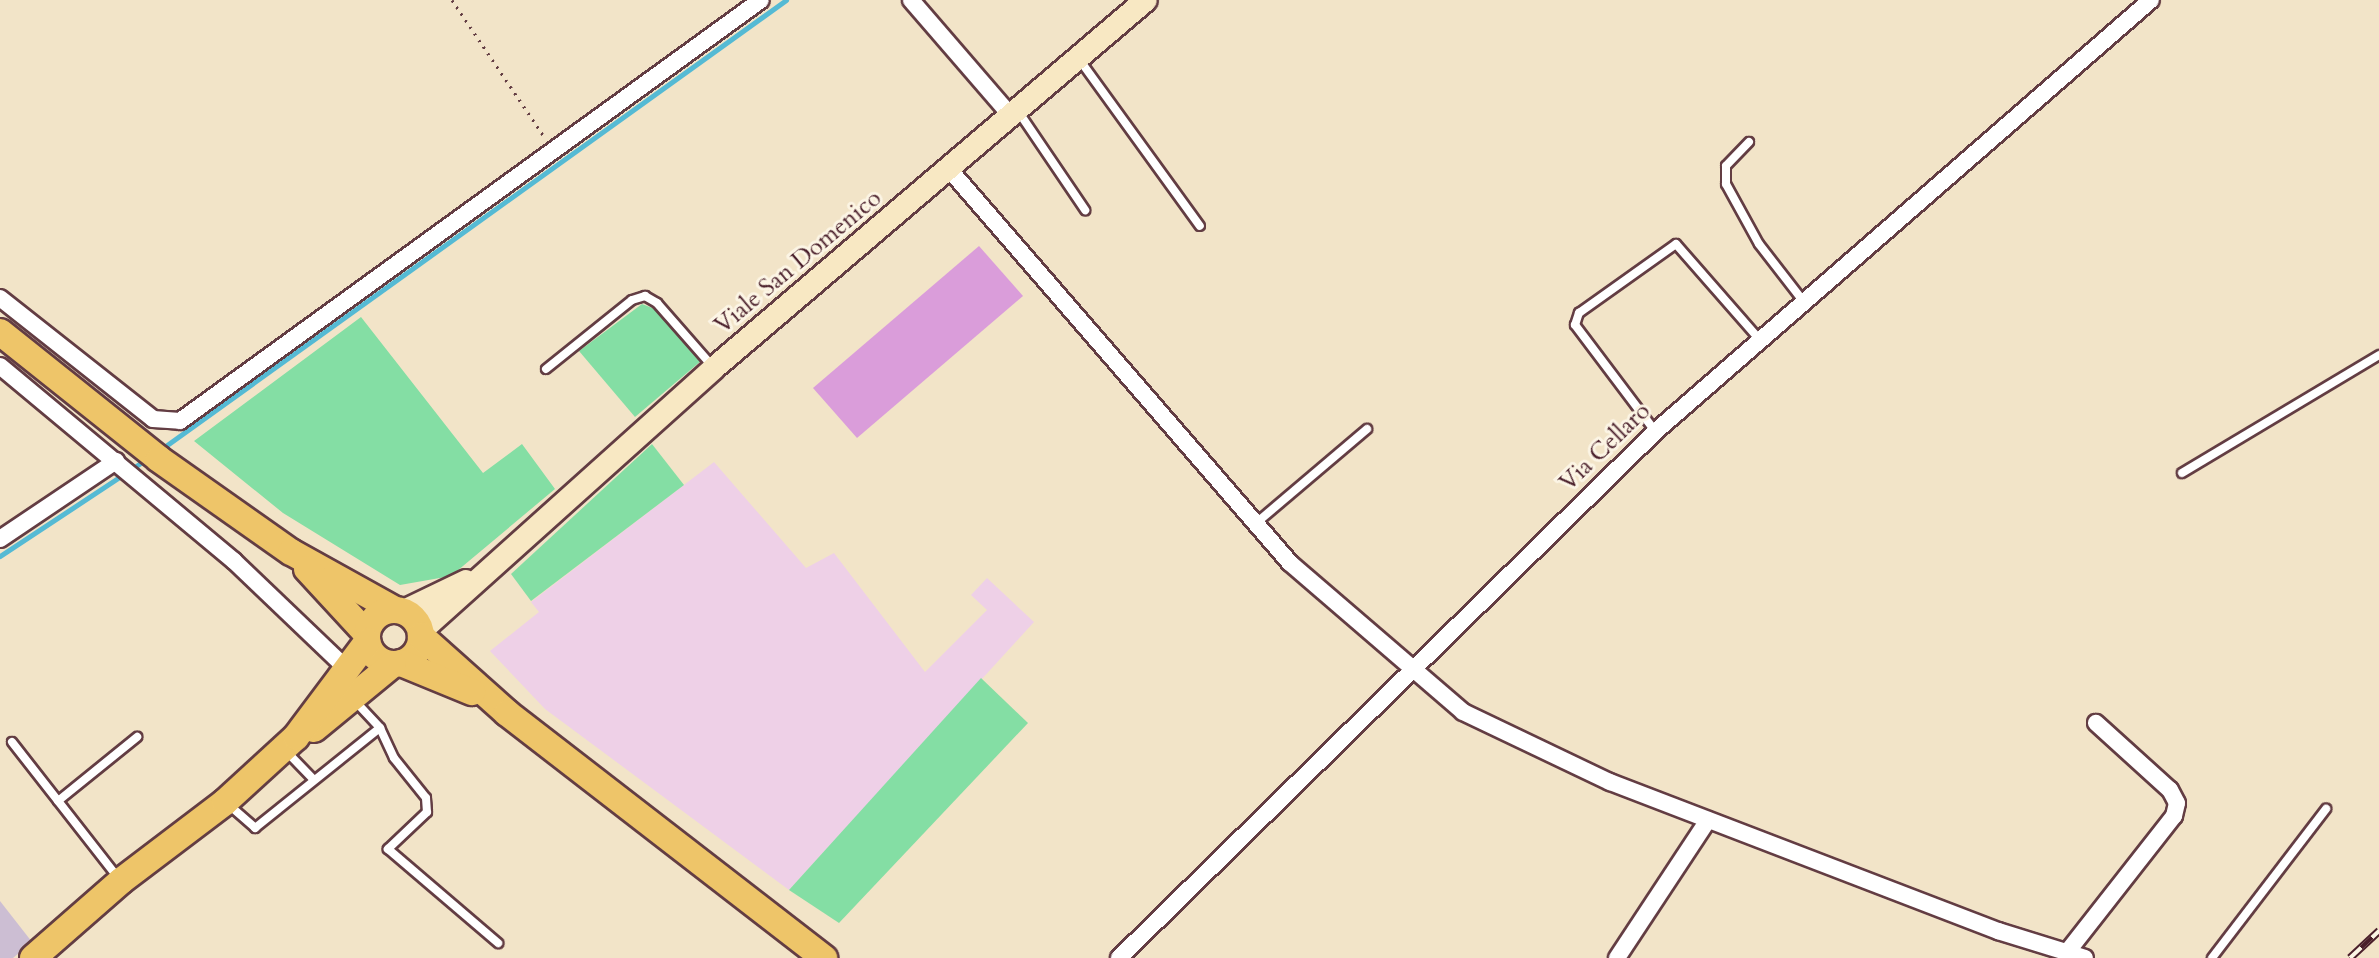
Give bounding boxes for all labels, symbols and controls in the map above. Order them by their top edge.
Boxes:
street label: Viale San Domenico [709,184,887,340]
street label: Via Cellaro [1554,397,1656,497]

